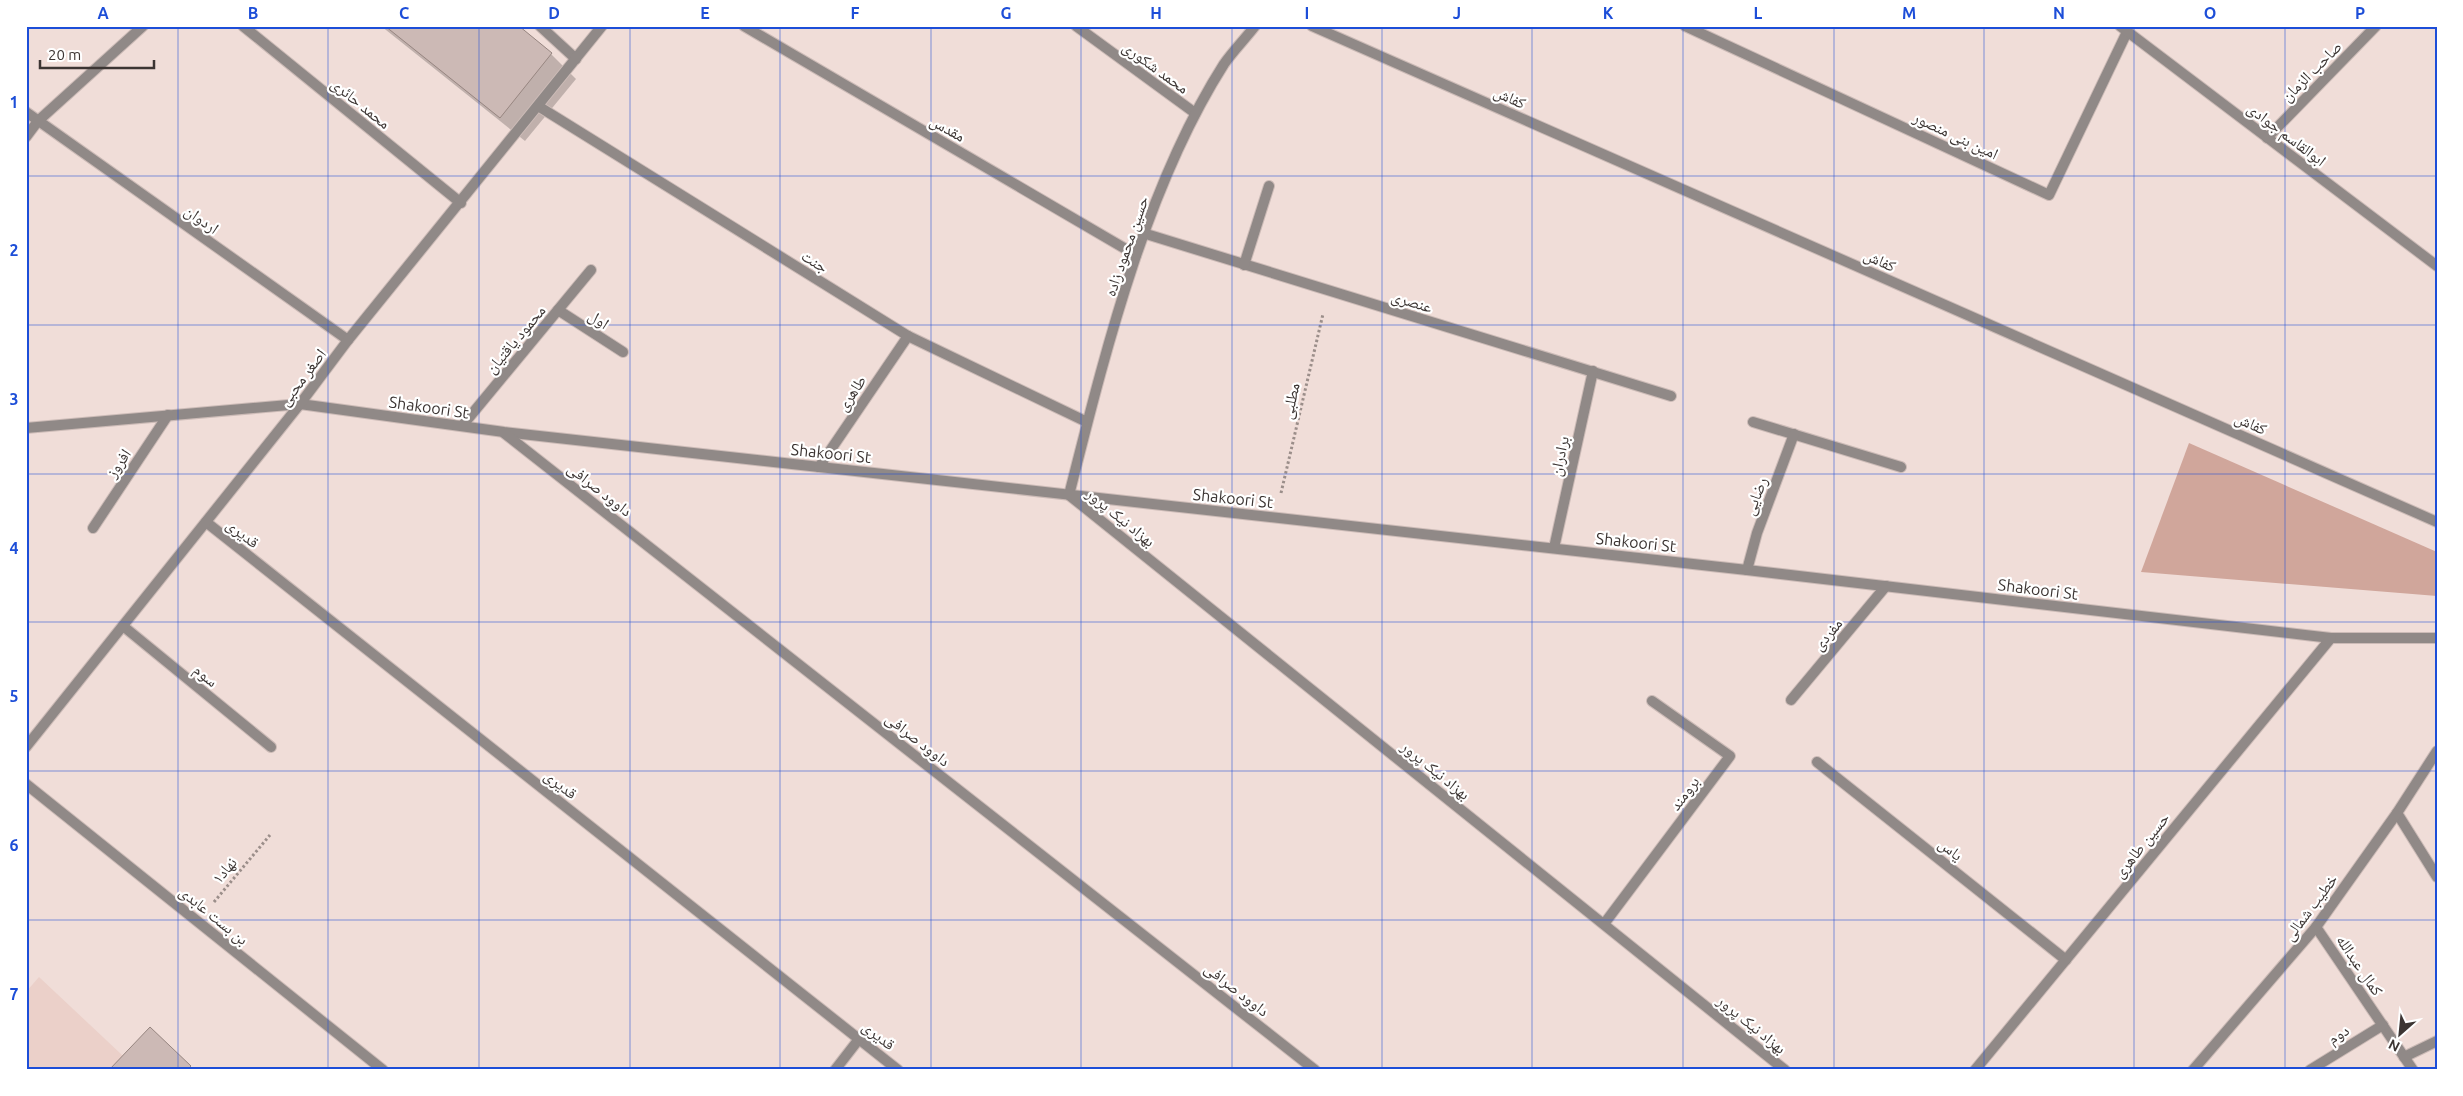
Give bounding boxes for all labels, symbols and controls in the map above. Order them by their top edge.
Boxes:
text: A [97,4,109,22]
text: B [248,4,258,22]
text: C [399,4,409,22]
text: D [548,4,560,22]
text: E [700,4,710,22]
text: F [851,4,860,22]
text: G [1000,4,1012,22]
text: H [1150,4,1162,22]
text: I [1305,4,1309,22]
text: J [1453,4,1461,22]
text: K [1603,4,1614,22]
text: L [1754,4,1763,22]
text: M [1902,4,1916,22]
text: N [2053,4,2065,22]
text: O [2204,4,2216,22]
text: P [2355,4,2365,22]
street label: محمد شکوری [1118,37,1193,99]
street label: صاحب الزمان [2277,37,2346,106]
scale bar [40,38,154,70]
text: 20 m [48,46,81,63]
street label: محمد حائری [327,74,394,134]
street label: کفاش [1490,82,1529,114]
text: 1 [9,93,19,111]
street label: ابوالقاسم جوادی [2243,99,2330,171]
street label: امین بنی منصور [1909,107,2001,164]
street label: مقدس [926,111,969,147]
street label: حسین محمود زاده [1100,193,1154,299]
street label: اردوان [180,201,222,239]
text: 2 [9,241,19,259]
street label: کفاش [1860,245,1899,277]
street label: جنت [798,246,832,276]
street label: عنصری [1389,286,1435,318]
street label: محمود یاقتیان [481,301,550,378]
street label: اول [584,306,613,334]
street label: اصغر محبی [275,345,331,410]
street label: طاهری [833,372,871,415]
street label: مطلبی [1277,381,1305,421]
text: 3 [9,390,19,408]
street label: Shakoori St [388,392,471,422]
street label: کفاش [2231,408,2270,440]
street label: برادران [1546,434,1574,478]
street label: Shakoori St [790,440,873,466]
street label: افروز [101,445,135,482]
street label: داوود صرافی [563,458,636,521]
street label: رضایی [1740,474,1772,518]
street label: بهزاد نیک پرور [1082,483,1159,551]
street label: Shakoori St [1192,485,1275,511]
street label: قدیری [222,515,263,553]
street label: Shakoori St [1595,529,1678,555]
text: 4 [9,539,19,557]
street label: Shakoori St [1997,575,2080,603]
street label: مفردی [1808,614,1847,655]
street label: سوم [189,660,222,692]
text: 5 [9,687,19,705]
street label: داوود صرافی [881,708,954,771]
street label: بهزاد نیک پرور [1397,736,1474,804]
street label: قدیری [540,766,581,804]
street label: برومند [1665,772,1703,814]
street label: حسین طاهری [2109,809,2174,882]
street label: یاس [1934,834,1967,866]
text: 6 [9,836,19,854]
street label: نهاد۱ [208,853,241,887]
street label: خطیب شمالی [2279,870,2342,945]
street label: بن بست عابدی [175,882,252,950]
street label: کمال عبدالله [2332,931,2387,1000]
street label: داوود صرافی [1200,958,1273,1021]
text: 7 [9,985,19,1003]
street label: بهزاد نیک پرور [1713,990,1790,1058]
north arrow [2376,1008,2426,1058]
street label: قدیری [858,1017,899,1055]
street label: دوم [2324,1021,2353,1049]
text: N [2386,1036,2402,1055]

